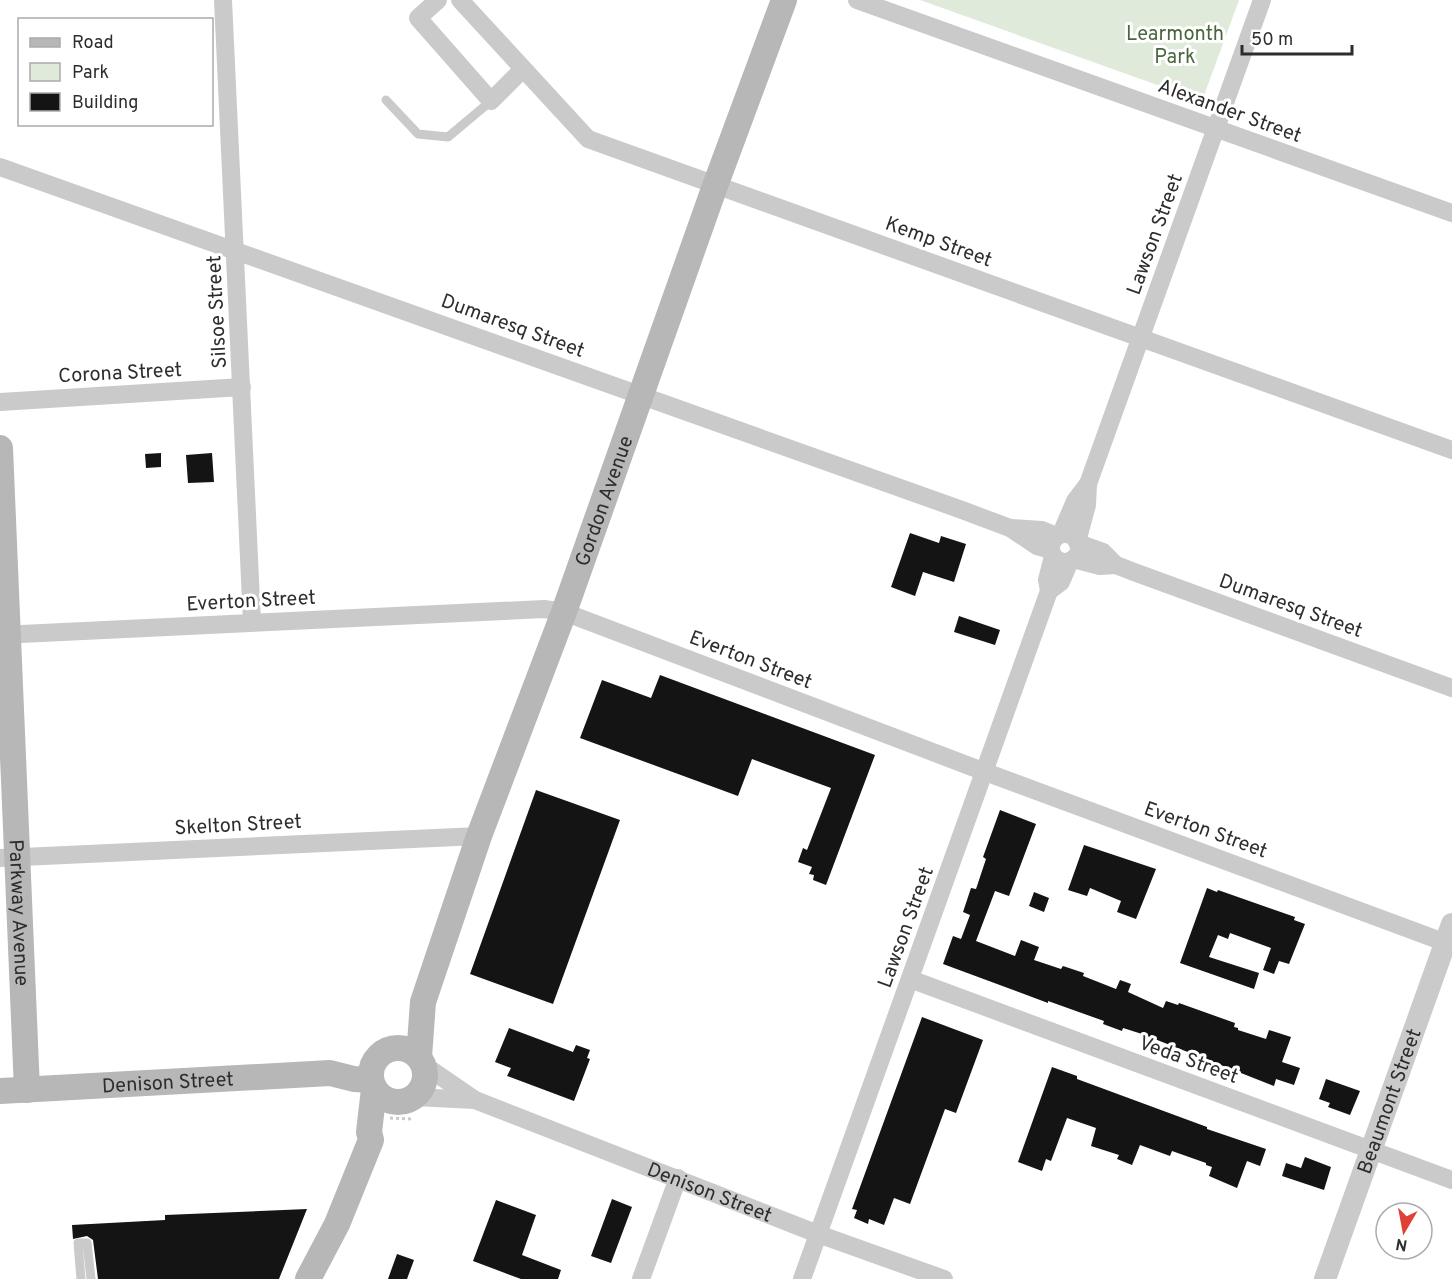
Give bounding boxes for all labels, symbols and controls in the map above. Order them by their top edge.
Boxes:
legend [18,18,213,126]
scale bar [1242,18,1352,56]
park label: Learmonth Park [1126,22,1224,71]
text: 50 m [1251,29,1293,52]
text: Road [72,32,114,55]
text: Park [72,62,109,85]
street label: Alexander Street [1154,74,1305,150]
text: Building [72,92,138,115]
street label: Lawson Street [1122,171,1190,299]
street label: Kemp Street [881,212,995,274]
street label: Silsoe Street [202,255,234,369]
street label: Dumaresq Street [437,289,588,365]
street label: Corona Street [57,358,183,390]
street label: Gordon Avenue [570,433,640,570]
street label: Dumaresq Street [1215,569,1366,645]
street label: Everton Street [186,586,316,618]
street label: Everton Street [685,626,815,696]
street label: Everton Street [1140,797,1271,865]
street label: Skelton Street [174,810,302,842]
street label: Parkway Avenue [1,839,34,987]
street label: Lawson Street [873,864,941,992]
street label: Beaumont Street [1353,1026,1428,1178]
street label: Veda Street [1135,1031,1242,1091]
street label: Denison Street [101,1067,235,1100]
street label: Denison Street [643,1157,775,1230]
north arrow [1374,1201,1434,1261]
text: N [1394,1233,1409,1255]

